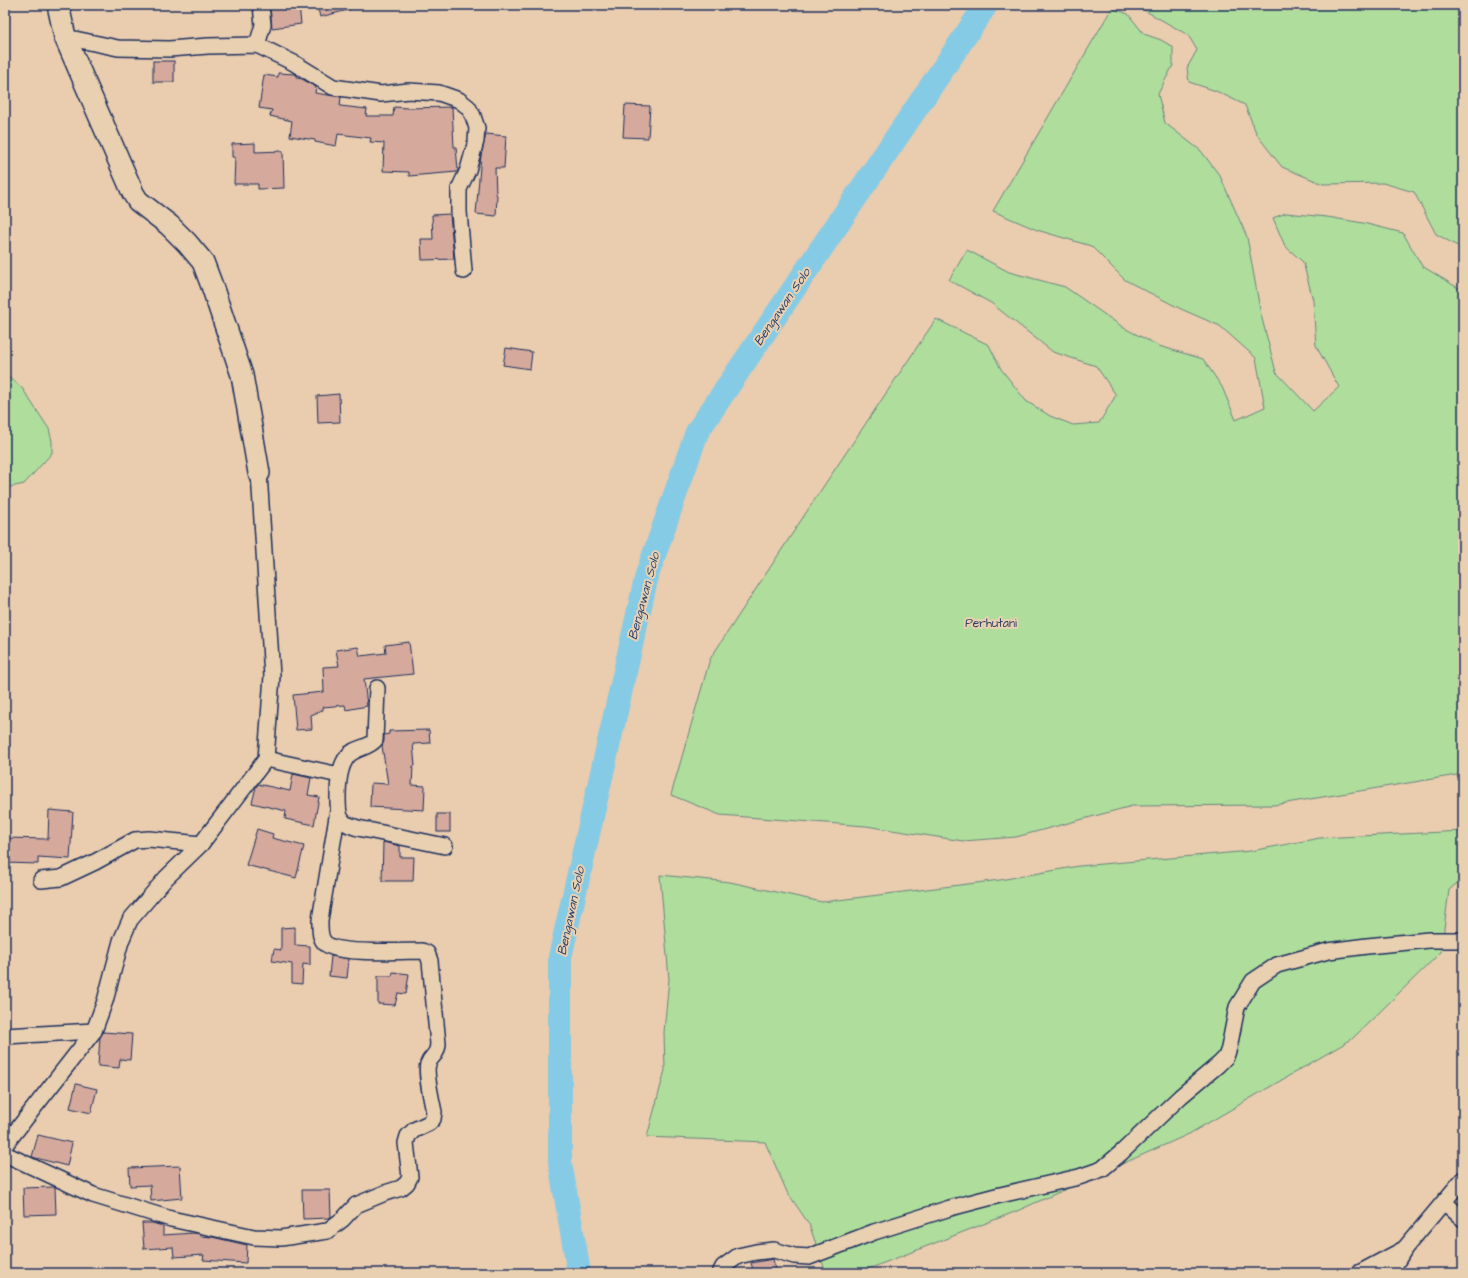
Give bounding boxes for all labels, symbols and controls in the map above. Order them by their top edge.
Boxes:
water label: Bengawan Solo [749,263,816,350]
water label: Bengawan Solo [624,549,666,642]
park label: Perhutani [965,615,1017,632]
water label: Bengawan Solo [553,863,590,957]

